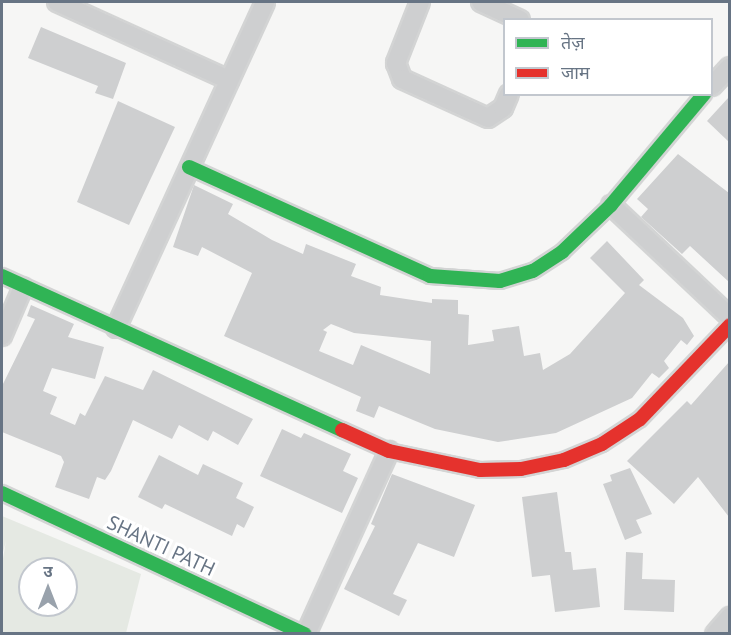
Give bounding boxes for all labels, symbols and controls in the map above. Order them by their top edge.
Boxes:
legend [503,18,713,96]
text: तेज़ [561,31,585,54]
text: जाम [561,61,590,84]
street label: SHANTI PATH [103,511,219,581]
north arrow [18,557,78,617]
text: उ [43,561,53,581]

